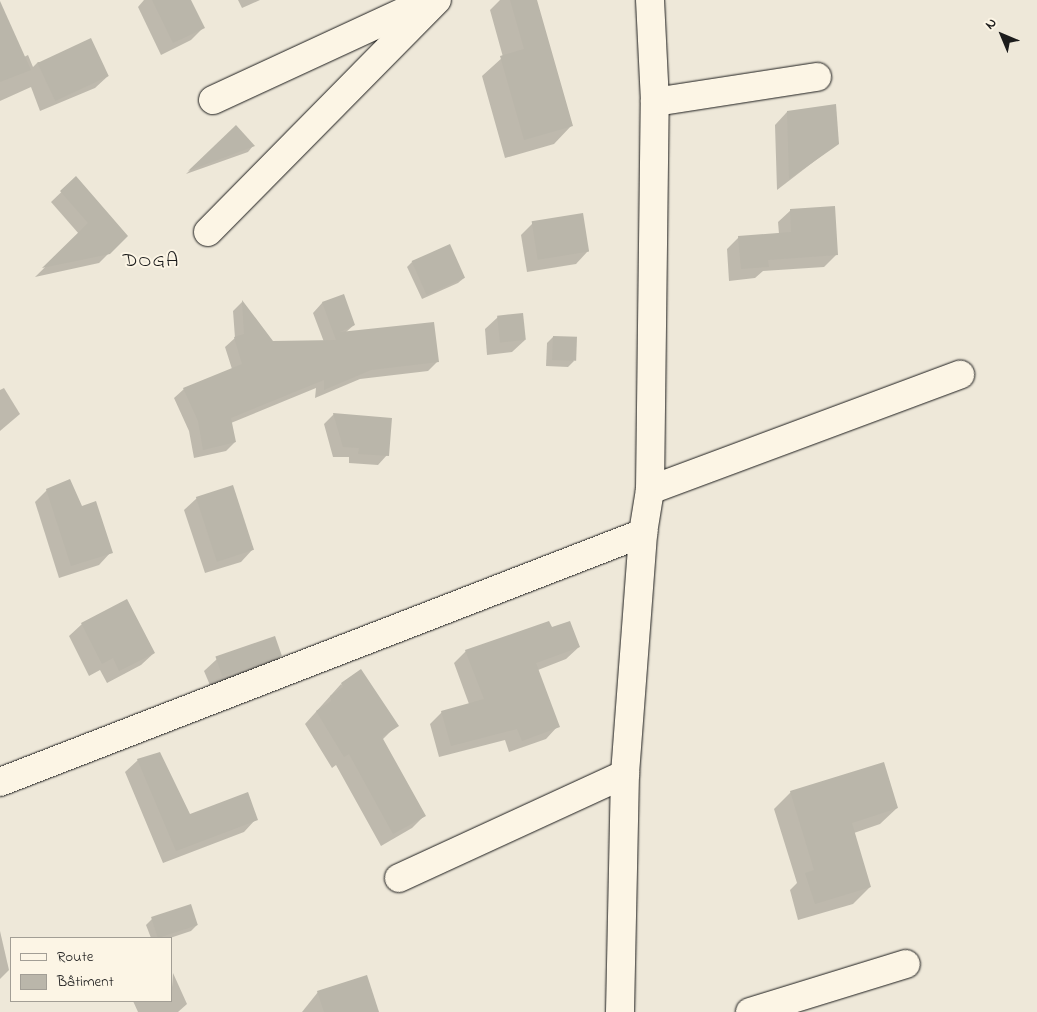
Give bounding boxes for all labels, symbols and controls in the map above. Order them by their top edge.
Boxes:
north arrow [977,10,1027,60]
text: N [980,13,1002,35]
district label: DOGA [122,249,180,273]
legend [10,937,172,1002]
text: Route [57,946,93,968]
text: Bâtiment [57,971,114,993]

